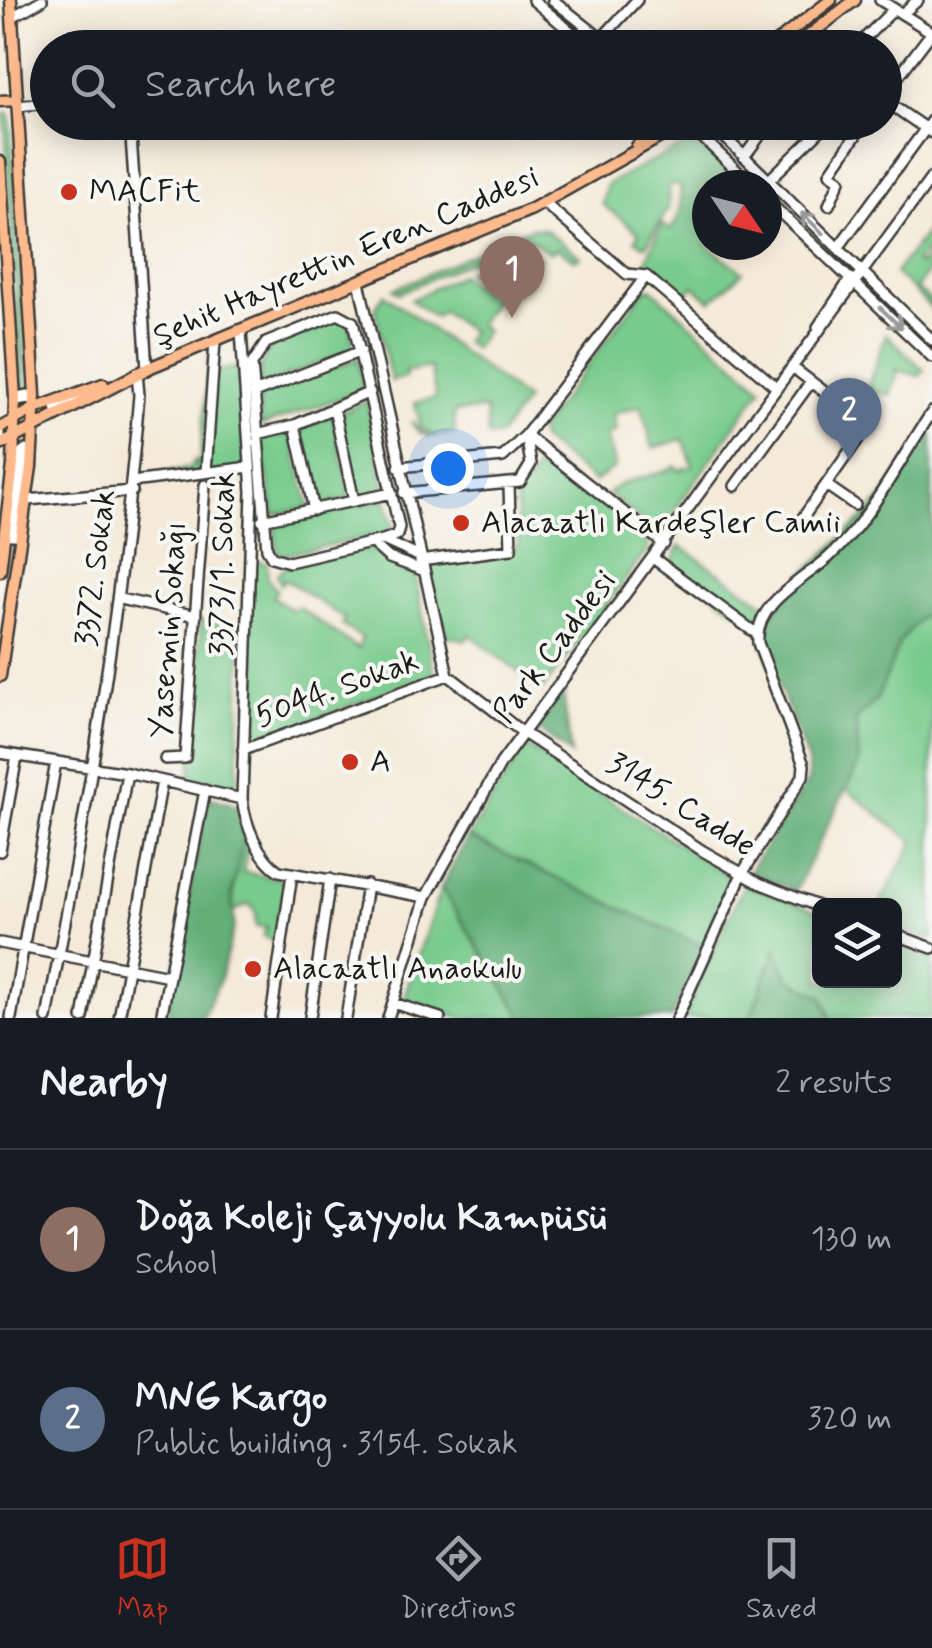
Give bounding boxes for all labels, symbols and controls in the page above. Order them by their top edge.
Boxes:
search box [30,30,902,140]
icon: search [65,58,120,113]
text: Search here [145,61,336,110]
street label: Şehit Hayrettin Eren Caddesi [147,157,545,357]
north arrow [692,170,782,260]
place label: MACFit [89,171,201,213]
marker: MACFit [58,181,80,203]
one-way arrow [800,212,825,235]
pin: 1 [480,236,544,318]
one-way arrow [878,306,903,329]
pin: 2 [816,378,882,460]
your location [423,443,474,494]
street label: 3373/1. Sokak [200,471,246,657]
street label: 3372. Sokak [66,487,126,649]
place label: Alacaatlı Kardeşler Camii [481,502,841,544]
marker: Alacaatlı Kardeşler Camii [450,512,472,534]
street label: Yasemin Sokağı [140,520,198,740]
street label: Park Caddesi [484,562,626,732]
street label: 5044. Sokak [249,640,425,738]
place label: A [370,741,391,783]
street label: 3145. Cadde [599,743,763,867]
marker: A [339,751,361,773]
map controls [812,898,902,988]
button: layers [812,898,902,988]
place label: Alacaatlı Anaokulu [273,948,522,990]
marker: Alacaatlı Anaokulu [242,958,264,980]
text: Nearby [40,1056,168,1111]
text: 2 results [775,1062,892,1104]
text: Doğa Koleji Çayyolu Kampüsü [135,1194,606,1243]
text: 1 [65,1218,80,1260]
text: 130 m [811,1218,892,1260]
text: School [135,1243,218,1285]
text: MNG Kargo [135,1374,327,1423]
text: 2 [65,1398,80,1440]
text: 320 m [807,1398,892,1440]
text: Public building · 3154. Sokak [135,1423,518,1465]
tab: Map [115,1531,170,1628]
tab: Directions [401,1531,516,1628]
tab: Saved [746,1531,817,1628]

